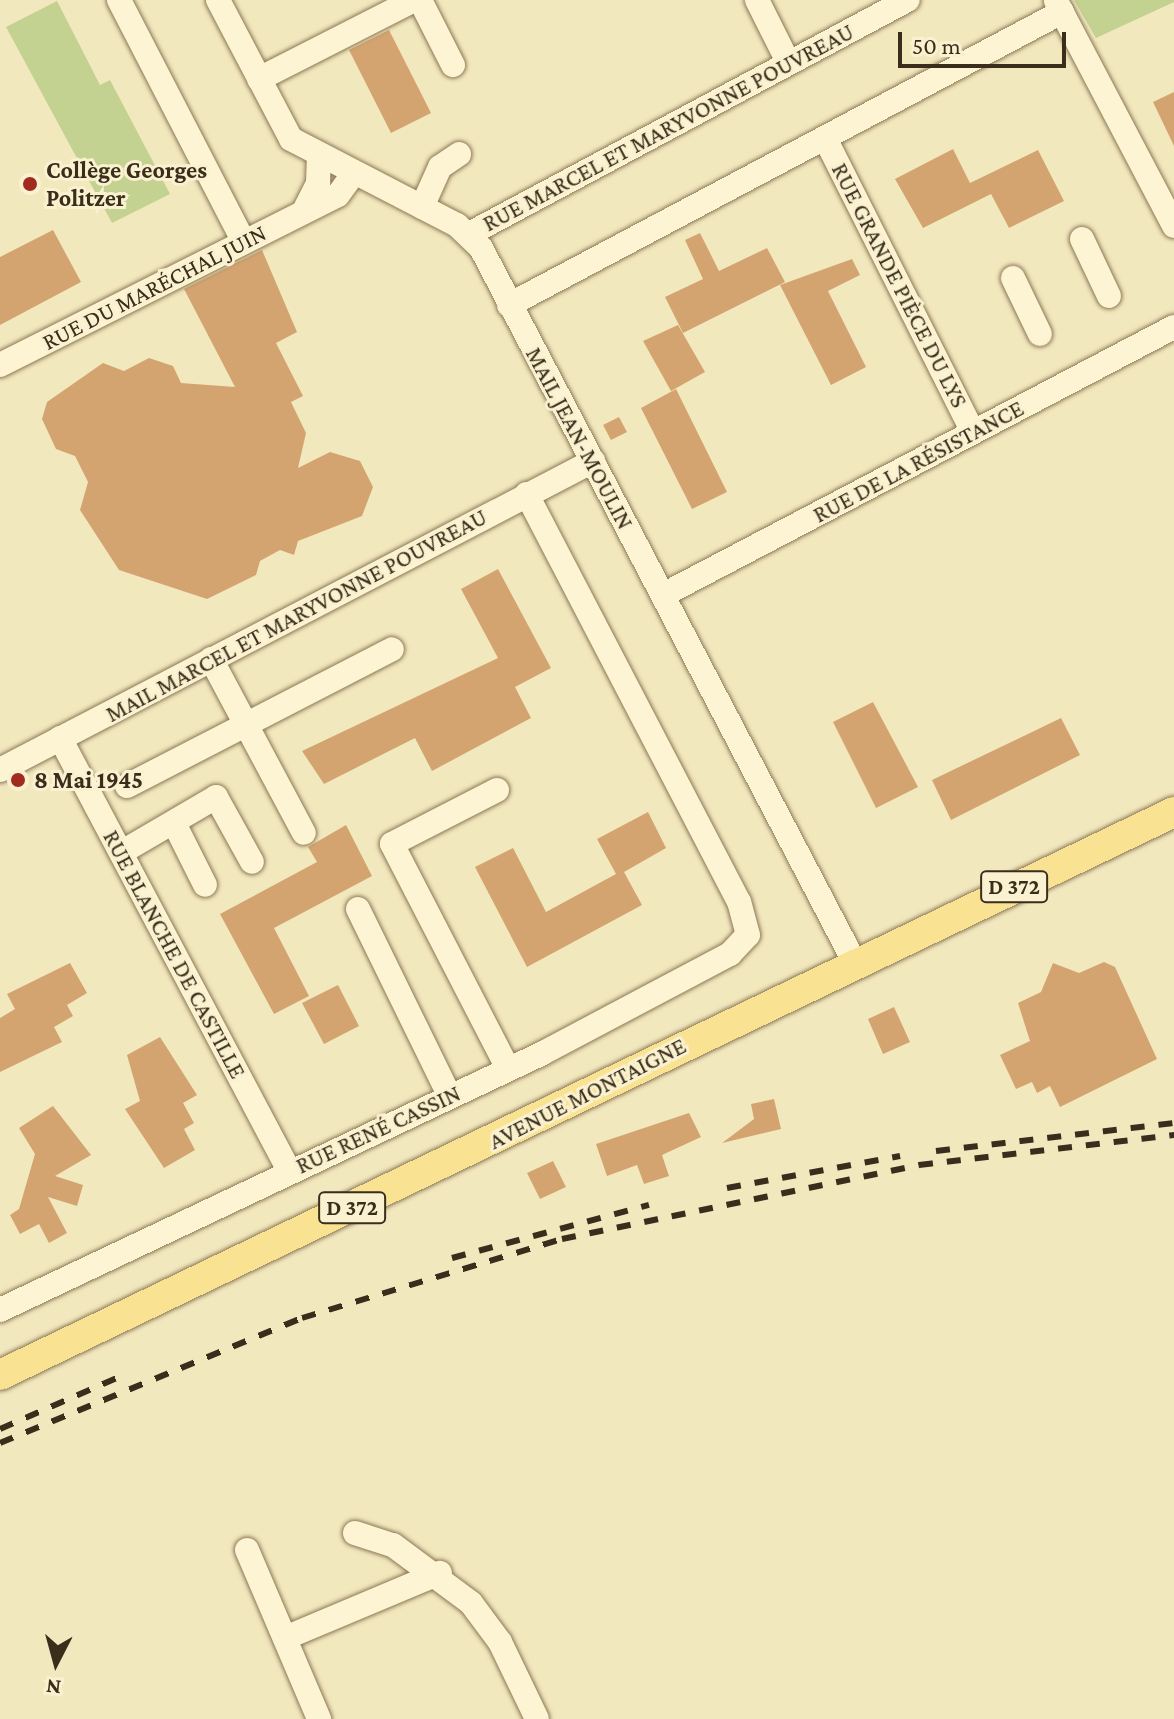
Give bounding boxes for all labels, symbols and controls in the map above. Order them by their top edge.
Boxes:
scale bar [902,16,1070,66]
street label: RUE MARCEL ET MARYVONNE POUVREAU [477,17,859,237]
text: 50 m [912,32,961,59]
place label: Collège Georges Politzer [46,156,207,212]
street label: RUE GRANDE PIÈCE DU LYS [826,158,974,412]
marker: Collège Georges Politzer [21,175,39,193]
street label: RUE DU MARÉCHAL JUIN [37,218,271,356]
street label: MAIL JEAN-MOULIN [520,342,640,534]
street label: RUE DE LA RÉSISTANCE [808,393,1028,529]
street label: MAIL MARCEL ET MARYVONNE POUVREAU [100,502,492,728]
place label: 8 Mai 1945 [34,766,143,794]
marker: 8 Mai 1945 [9,771,27,789]
street label: RUE BLANCHE DE CASTILLE [97,825,253,1083]
road number: D 372 [980,869,1048,905]
street label: AVENUE MONTAIGNE [483,1031,691,1155]
street label: RUE RENÉ CASSIN [291,1078,465,1180]
road number: D 372 [318,1190,386,1226]
north arrow [16,1623,96,1703]
text: N [45,1674,62,1701]

